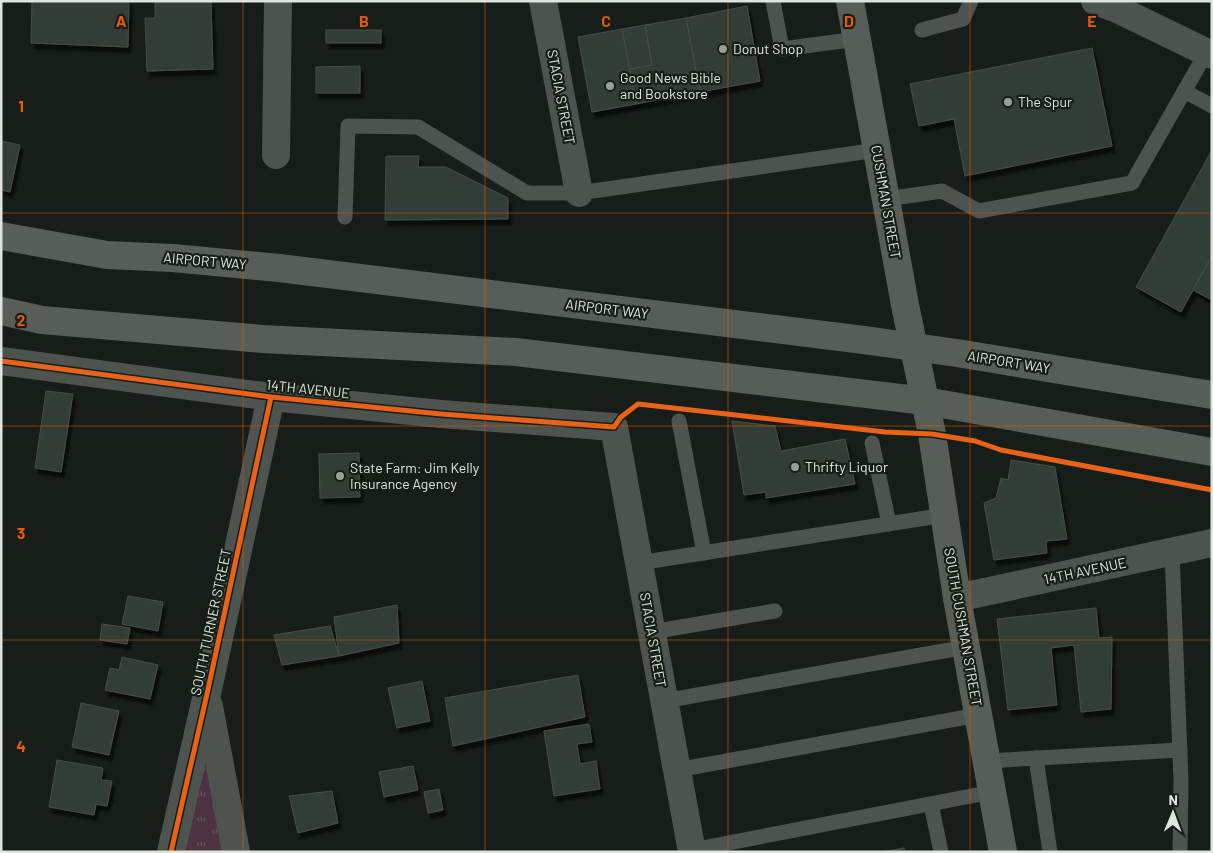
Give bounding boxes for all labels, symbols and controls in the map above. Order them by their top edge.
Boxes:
text: A [116,11,127,30]
text: B [359,11,369,30]
text: C [601,11,611,30]
text: D [844,11,854,30]
text: E [1087,11,1097,30]
place label: Donut Shop [733,40,803,57]
marker: Donut Shop [717,43,729,55]
street label: STACIA STREET [544,48,579,146]
place label: Good News Bible and Bookstore [620,69,721,102]
marker: Good News Bible and Bookstore [604,80,616,92]
place label: The Spur [1018,93,1072,110]
text: 1 [18,96,24,115]
marker: The Spur [1002,96,1014,108]
street label: CUSHMAN STREET [868,144,905,260]
street label: AIRPORT WAY [163,248,247,273]
street label: AIRPORT WAY [565,295,650,322]
text: 2 [17,310,26,329]
street label: AIRPORT WAY [967,347,1052,376]
street label: 14TH AVENUE [265,376,351,401]
place label: Thrifty Liquor [805,458,888,475]
place label: State Farm: Jim Kelly Insurance Agency [350,459,480,492]
marker: Thrifty Liquor [789,461,801,473]
marker: State Farm: Jim Kelly Insurance Agency [334,470,346,482]
text: 3 [17,523,25,542]
street label: SOUTH CUSHMAN STREET [941,546,986,708]
street label: SOUTH TURNER STREET [187,547,234,697]
street label: 14TH AVENUE [1042,553,1128,588]
street label: STACIA STREET [637,591,670,689]
text: 4 [16,736,26,755]
north arrow [1148,788,1198,838]
text: N [1168,791,1178,808]

